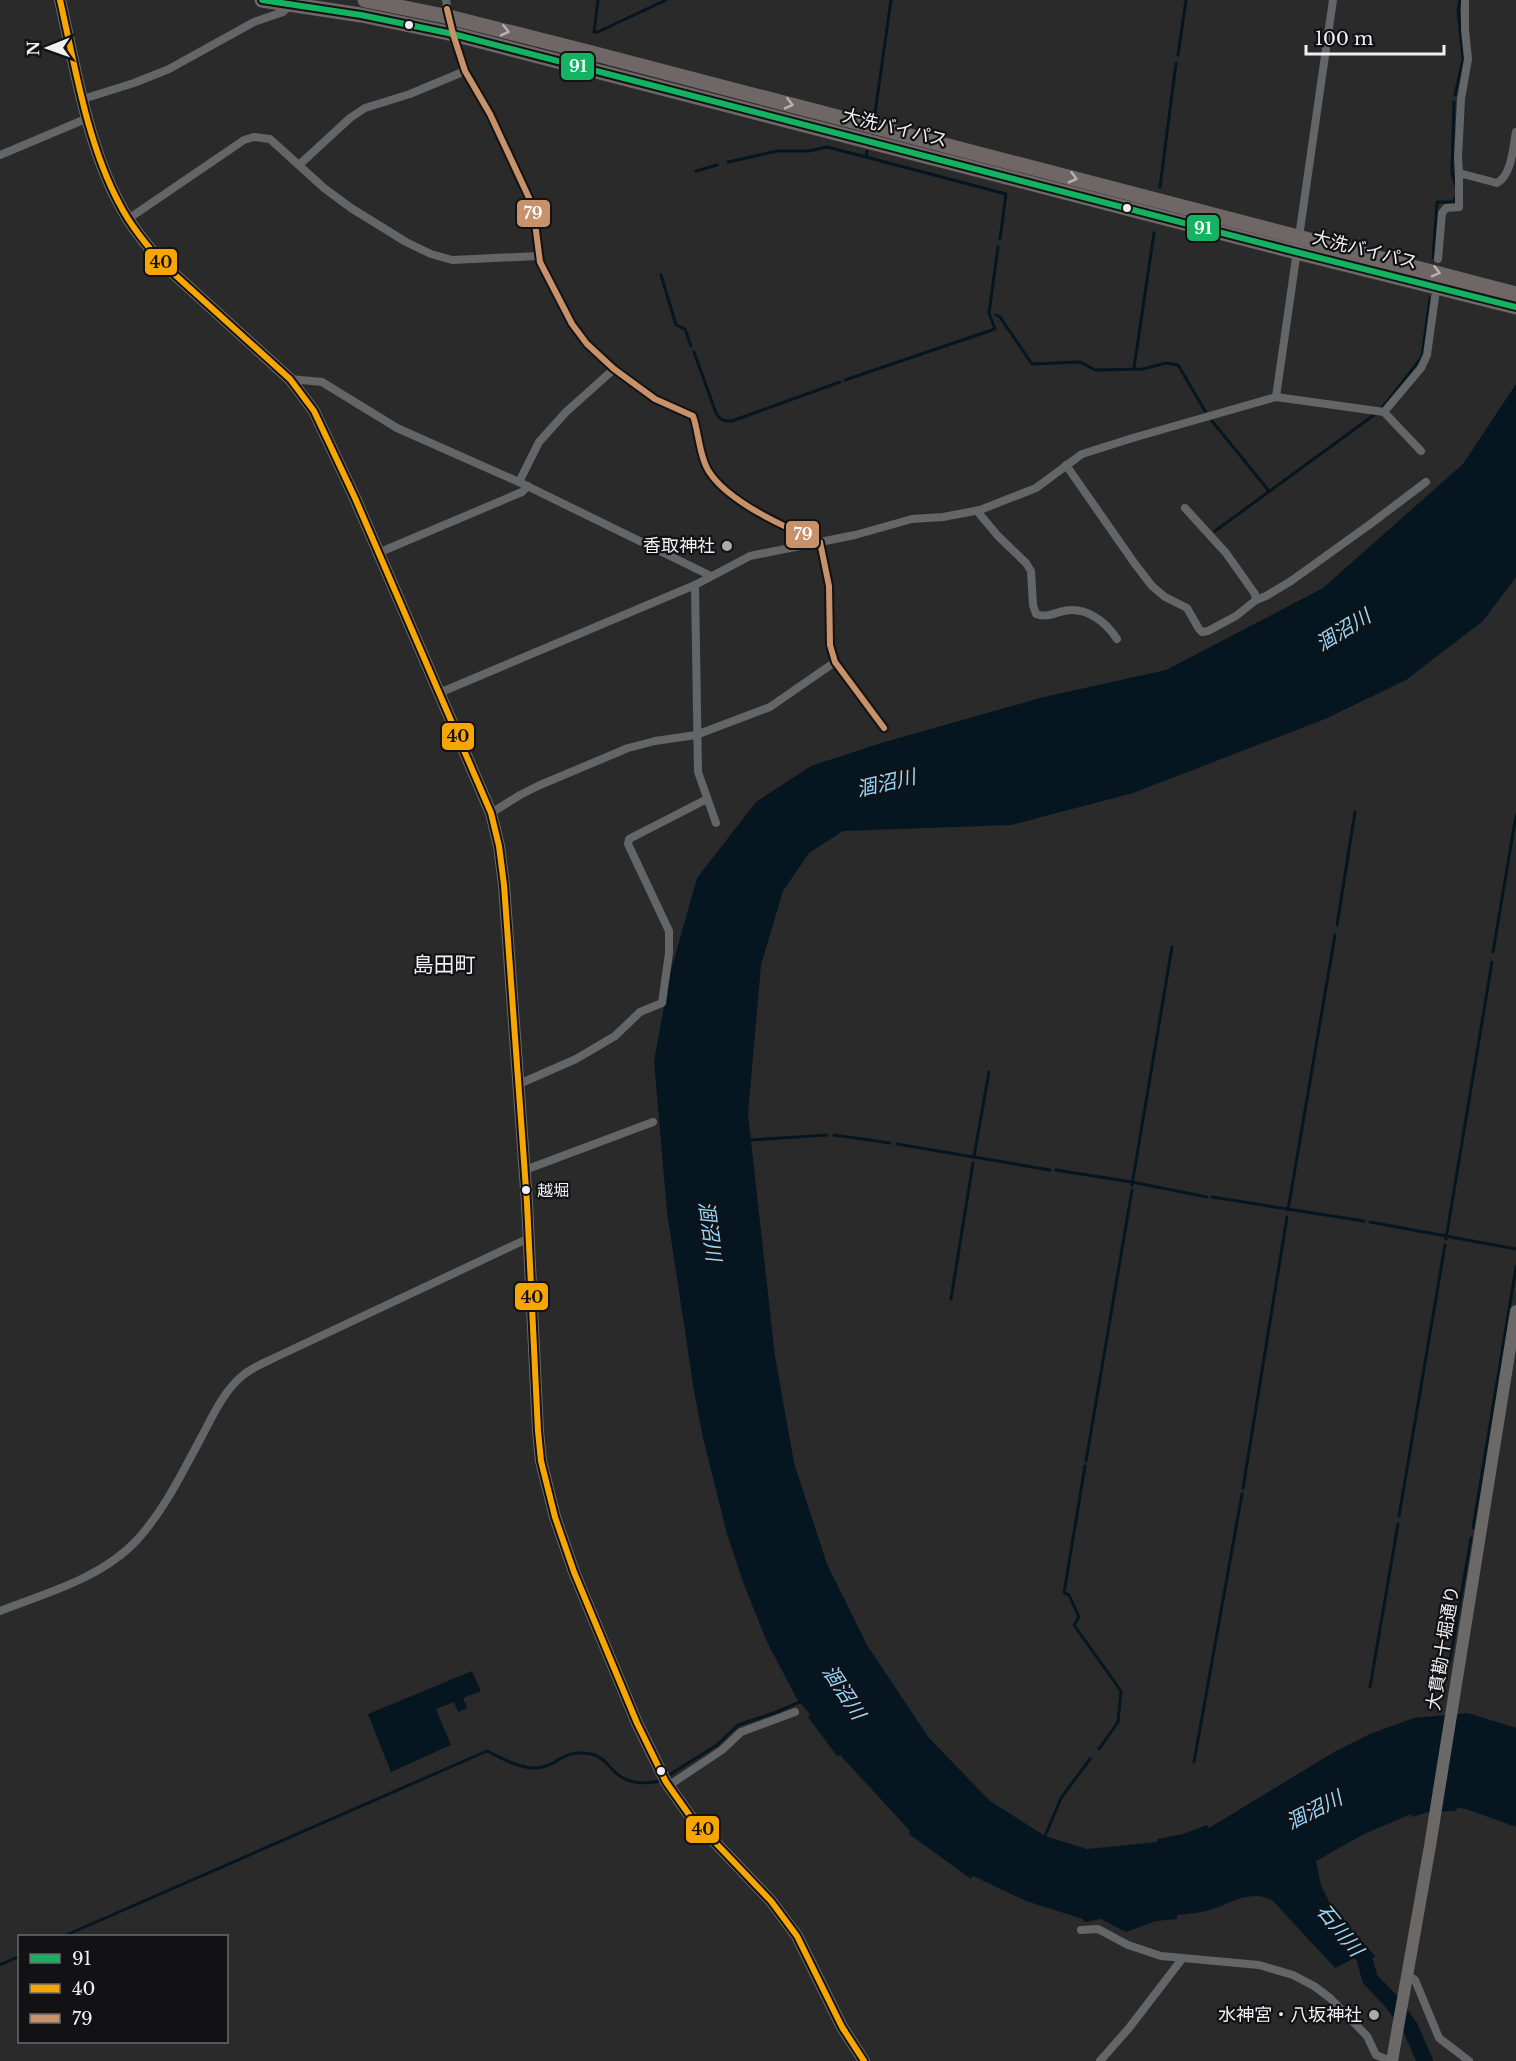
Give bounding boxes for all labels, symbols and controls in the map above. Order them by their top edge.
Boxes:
north arrow [18,18,78,78]
scale bar [1306,18,1444,56]
unlabelled marker [403,19,415,31]
one-way arrow [500,24,510,37]
text: 100 m [1315,28,1373,50]
text: N [23,41,43,56]
line badge: 91 [560,52,595,81]
text: 91 [569,56,587,76]
one-way arrow [784,97,794,110]
street label: 大洗バイパス [840,104,950,152]
one-way arrow [1068,170,1078,183]
line badge: 79 [516,199,551,228]
unlabelled marker [1121,202,1133,214]
text: 79 [523,203,543,223]
line badge: 91 [1186,214,1220,242]
text: 91 [1194,218,1212,238]
street label: 大洗バイパス [1310,226,1420,274]
line badge: 40 [144,248,178,276]
text: 40 [150,252,172,272]
one-way arrow [1431,265,1441,277]
line badge: 79 [785,520,820,549]
text: 79 [793,524,813,544]
place label: 香取神社 [643,535,715,557]
marker: 香取神社 [720,539,734,553]
water label: 涸沼川 [1311,603,1376,656]
line badge: 40 [441,722,475,751]
text: 40 [447,726,469,746]
water label: 涸沼川 [854,764,920,801]
district label: 島田町 [413,952,476,978]
place label: 越堀 [537,1180,569,1200]
marker: 越堀 [520,1184,532,1196]
water label: 涸沼川 [694,1200,726,1264]
line badge: 40 [514,1282,549,1311]
text: 40 [521,1287,543,1307]
street label: 大貫勘十堀通り [1422,1584,1464,1712]
water label: 涸沼川 [818,1660,871,1725]
unlabelled marker [655,1765,667,1777]
water label: 涸沼川 [1282,1785,1348,1834]
line badge: 40 [685,1815,720,1844]
text: 40 [692,1819,714,1839]
water label: 石川川 [1312,1899,1369,1962]
legend [18,1935,228,2043]
text: 91 [72,1948,92,1970]
text: 40 [72,1978,95,2000]
place label: 水神宮・八坂神社 [1218,2004,1362,2026]
text: 79 [72,2008,93,2030]
marker: 水神宮・八坂神社 [1367,2008,1381,2022]

